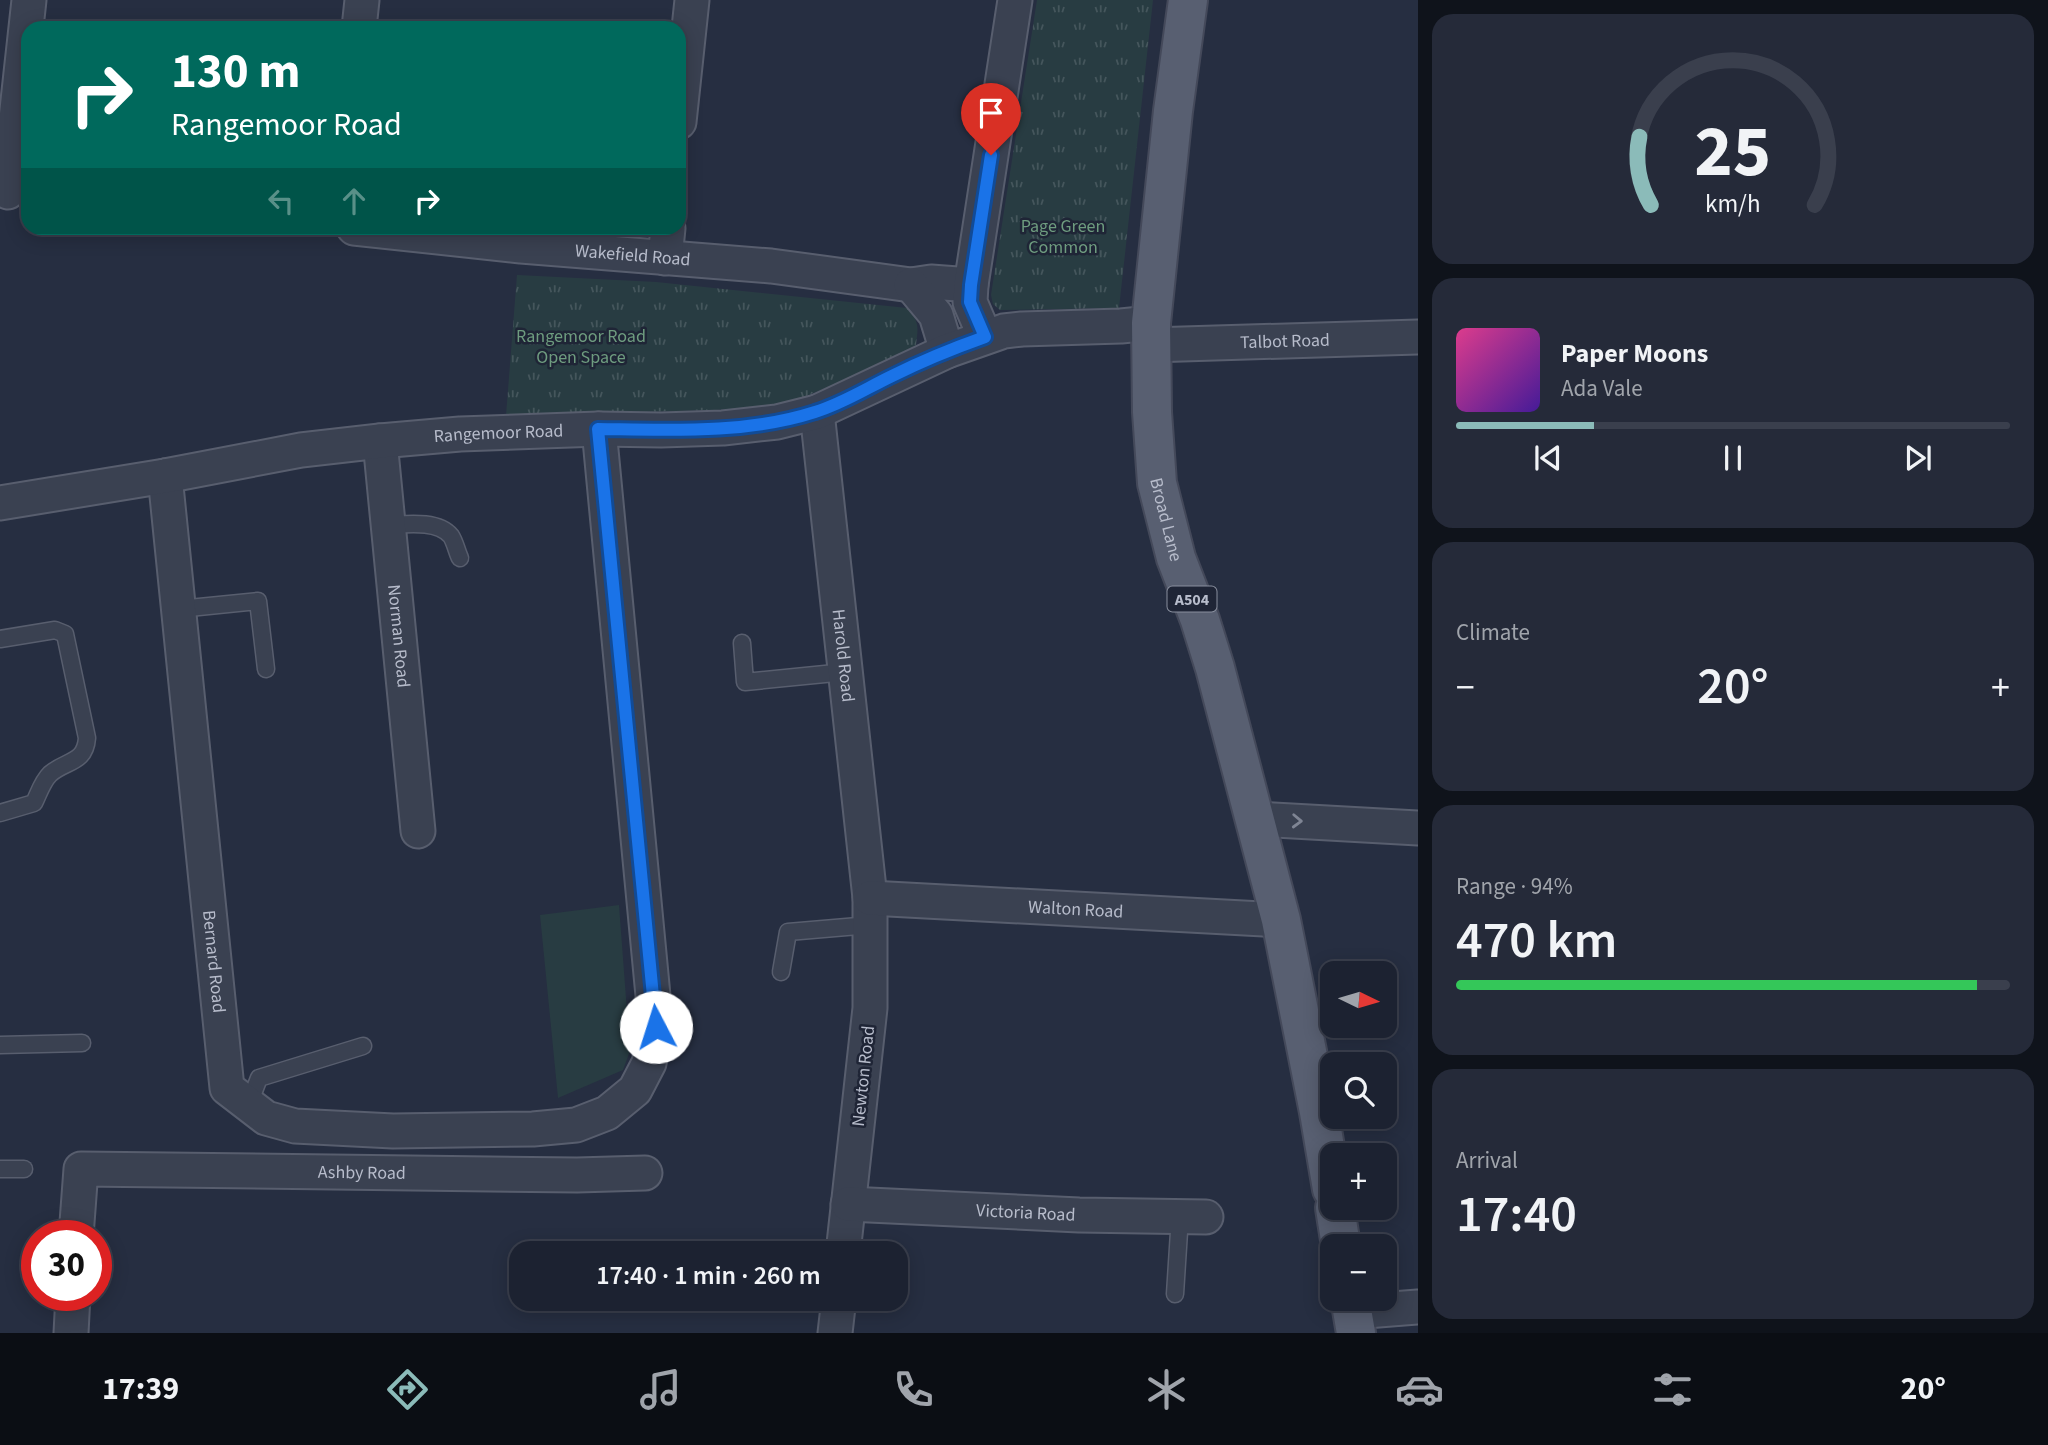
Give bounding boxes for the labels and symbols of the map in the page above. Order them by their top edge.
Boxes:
pin [961,83,1021,155]
park label: Page Green Common [1021,214,1105,260]
street label: Wakefield Road [574,238,691,273]
park label: Rangemoor Road Open Space [516,324,646,370]
street label: Talbot Road [1240,328,1330,355]
street label: Rangemoor Road [433,418,564,449]
street label: Broad Lane [1143,475,1188,564]
street label: Norman Road [381,583,416,689]
road number: A504 [1168,586,1216,612]
street label: Harold Road [826,608,861,703]
one-way arrow [1291,813,1302,828]
street label: Walton Road [1027,894,1124,925]
street label: Bernard Road [196,909,231,1014]
north arrow [1320,961,1396,1038]
position arrow [619,990,693,1064]
street label: Newton Road [846,1024,881,1128]
street label: Ashby Road [318,1160,406,1186]
street label: Victoria Road [976,1198,1076,1228]
speed limit sign: 30 [21,1220,112,1311]

